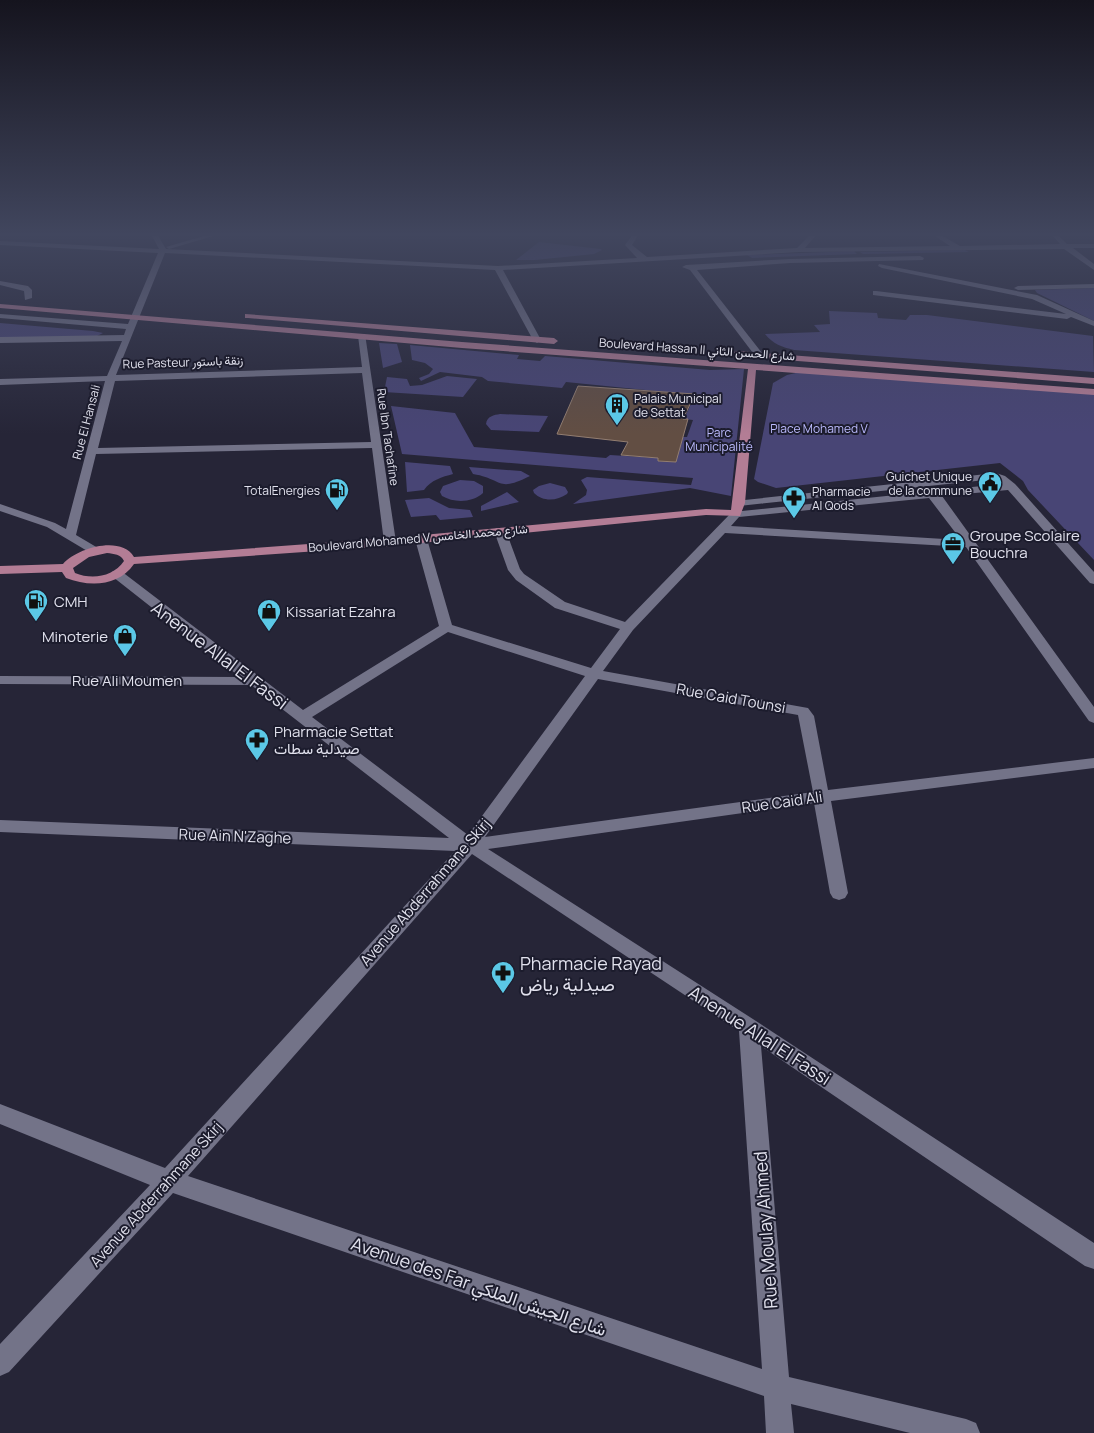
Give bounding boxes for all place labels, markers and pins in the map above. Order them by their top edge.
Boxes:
place label: Palais Municipal de Settat [634,390,722,421]
building icon: Palais Municipal de Settat [604,392,630,426]
place label: Guichet Unique de la commune [886,468,972,499]
public building icon: Guichet Unique de la commune [977,470,1003,504]
fuel station icon: TotalEnergies [324,477,350,511]
place label: TotalEnergies [244,482,320,499]
place label: Pharmacie Al Qods [812,483,871,514]
pharmacy icon: Pharmacie Al Qods [781,485,807,519]
place label: Groupe Scolaire Bouchra [970,525,1080,563]
office icon: Groupe Scolaire Bouchra [940,531,966,565]
fuel station icon: CMH [23,588,49,622]
place label: CMH [54,591,88,612]
shop icon: Kissariat Ezahra [256,598,282,632]
place label: Kissariat Ezahra [286,601,395,622]
shop icon: Minoterie [112,623,138,657]
place label: Minoterie [42,626,108,647]
place label: Pharmacie Settat صيدلية سطات [274,721,394,759]
pharmacy icon: Pharmacie Settat صيدلية سطات [244,727,270,761]
place label: Pharmacie Rayad صيدلية رياض [520,951,662,996]
pharmacy icon: Pharmacie Rayad صيدلية رياض [490,960,516,994]

